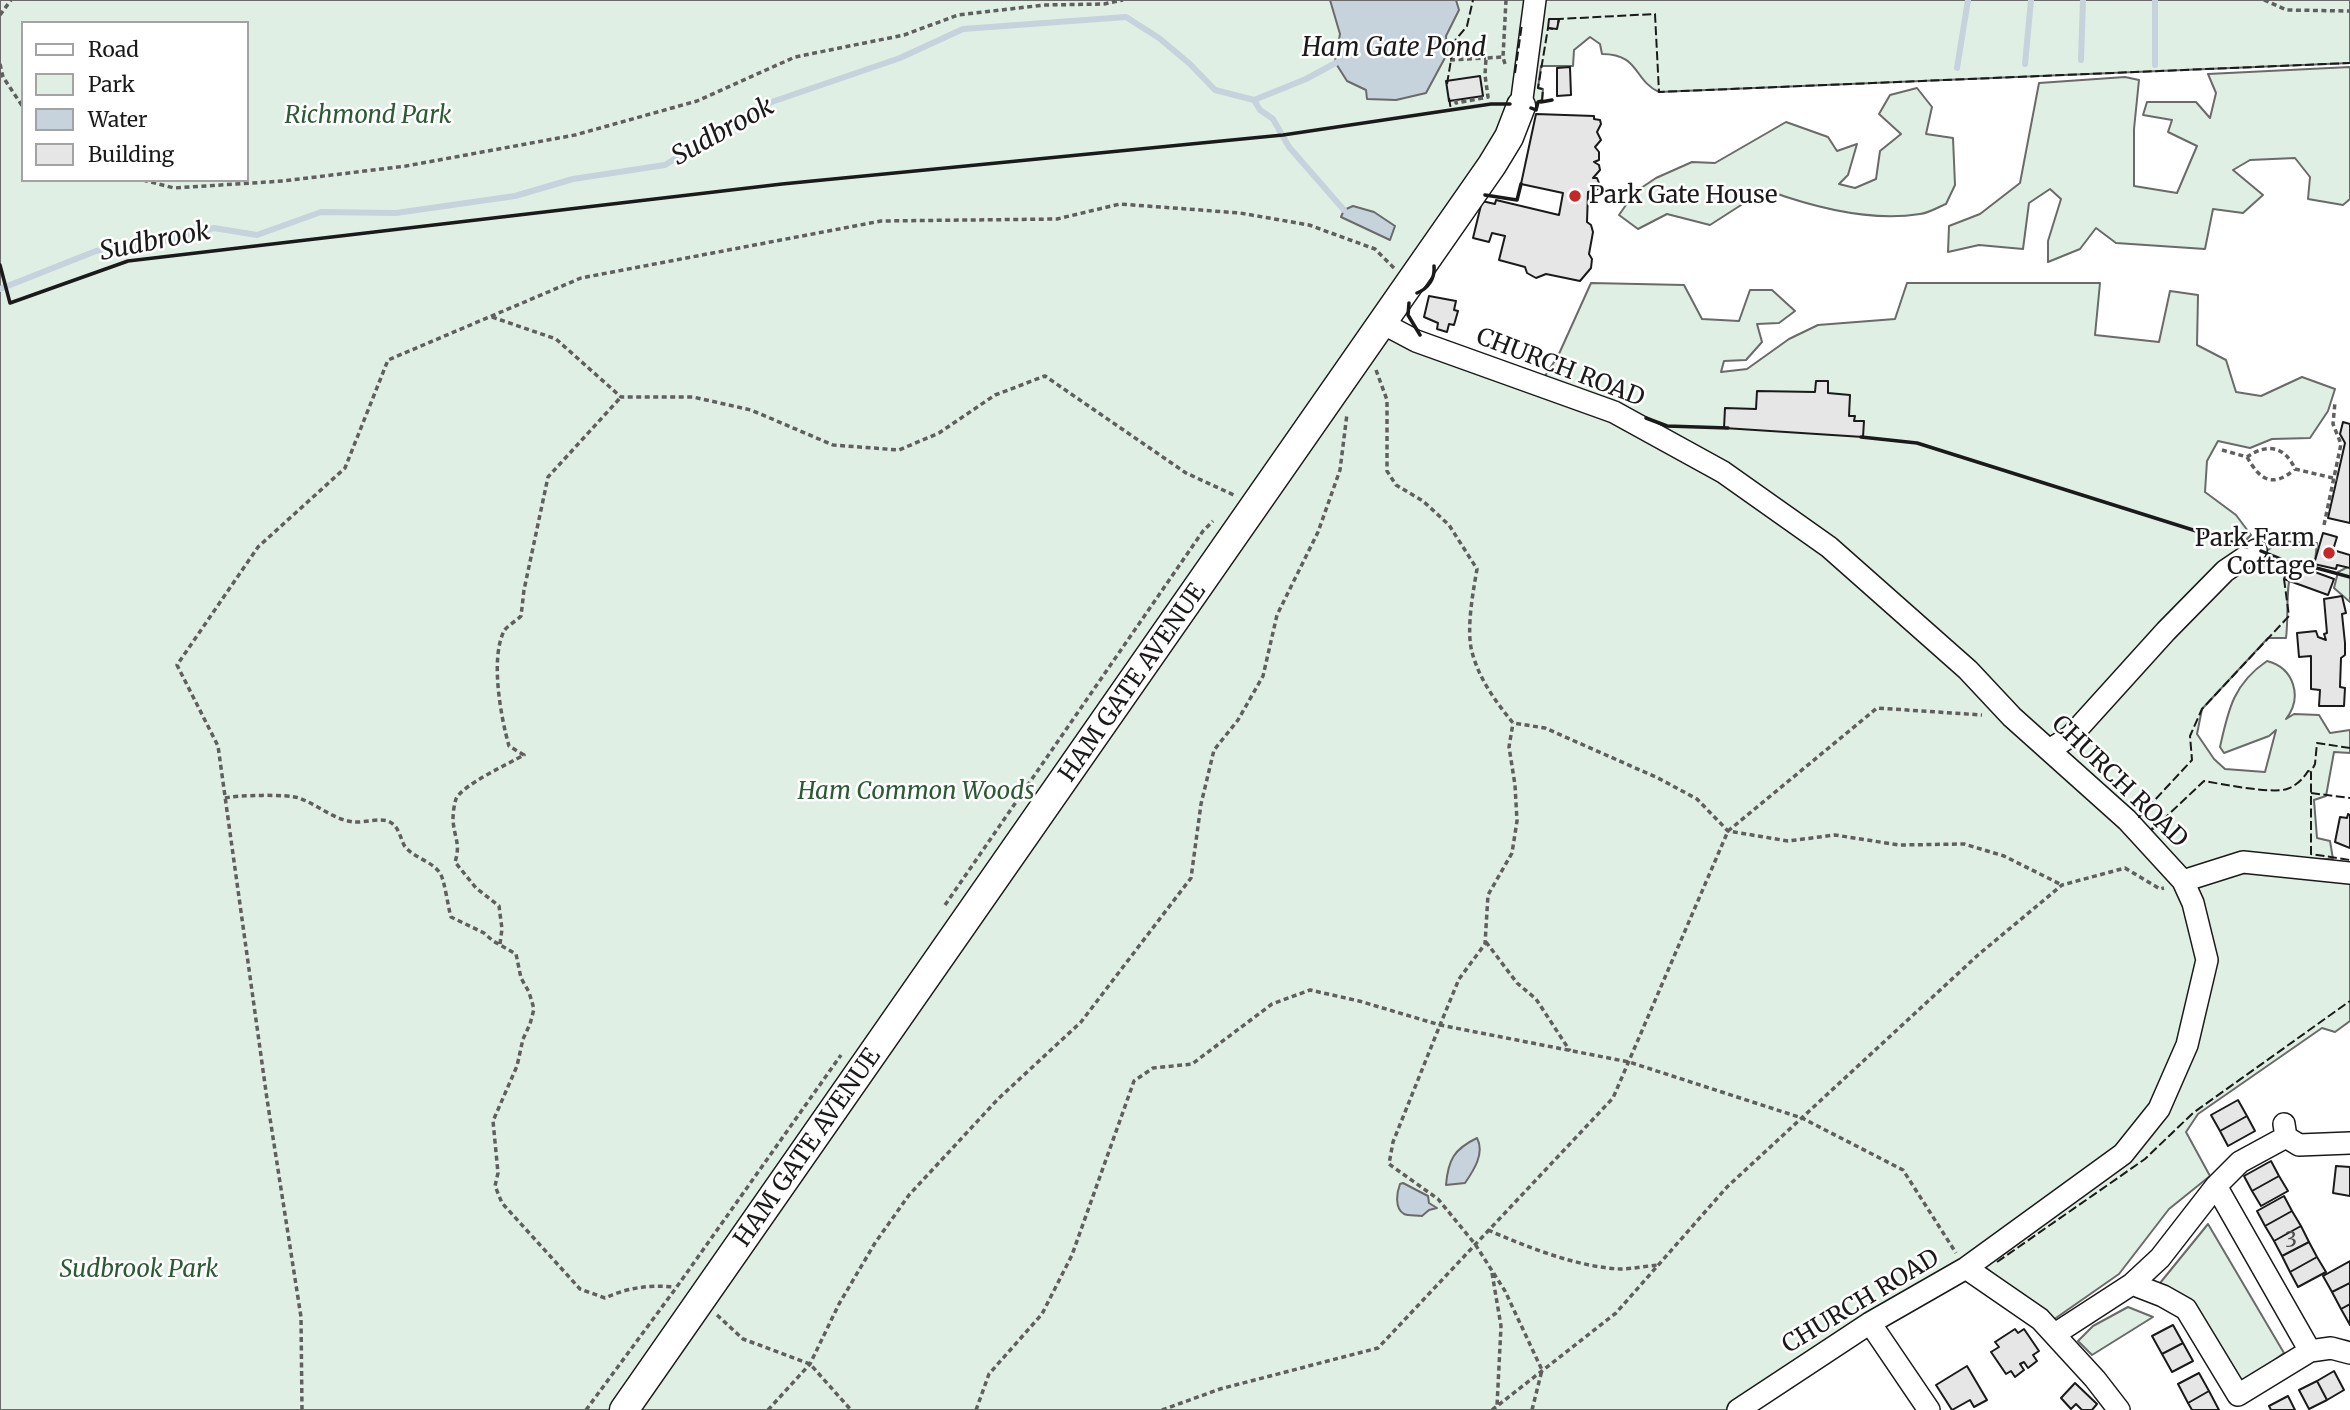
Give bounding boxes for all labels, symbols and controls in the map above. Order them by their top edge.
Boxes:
legend [21,21,248,182]
water label: Ham Gate Pond [1302,33,1486,65]
text: Road [88,36,139,63]
text: Park [88,71,135,98]
water label: Sudbrook [667,91,779,173]
park label: Richmond Park [284,102,452,130]
text: Water [88,106,147,133]
text: Building [88,141,174,168]
place label: Park Gate House [1589,182,1777,210]
marker: Park Gate House [1567,188,1583,204]
water label: Sudbrook [97,216,213,268]
street label: CHURCH ROAD [1472,323,1648,413]
place label: Park Farm Cottage [2195,525,2315,581]
marker: Park Farm Cottage [2321,545,2337,561]
street label: HAM GATE AVENUE [1054,578,1212,788]
street label: CHURCH ROAD [2045,710,2193,854]
park label: Ham Common Woods [798,778,1034,806]
street label: HAM GATE AVENUE [729,1043,887,1253]
house number: 3 [2285,1228,2297,1254]
street label: CHURCH ROAD [1777,1244,1945,1360]
park label: Sudbrook Park [60,1256,218,1284]

